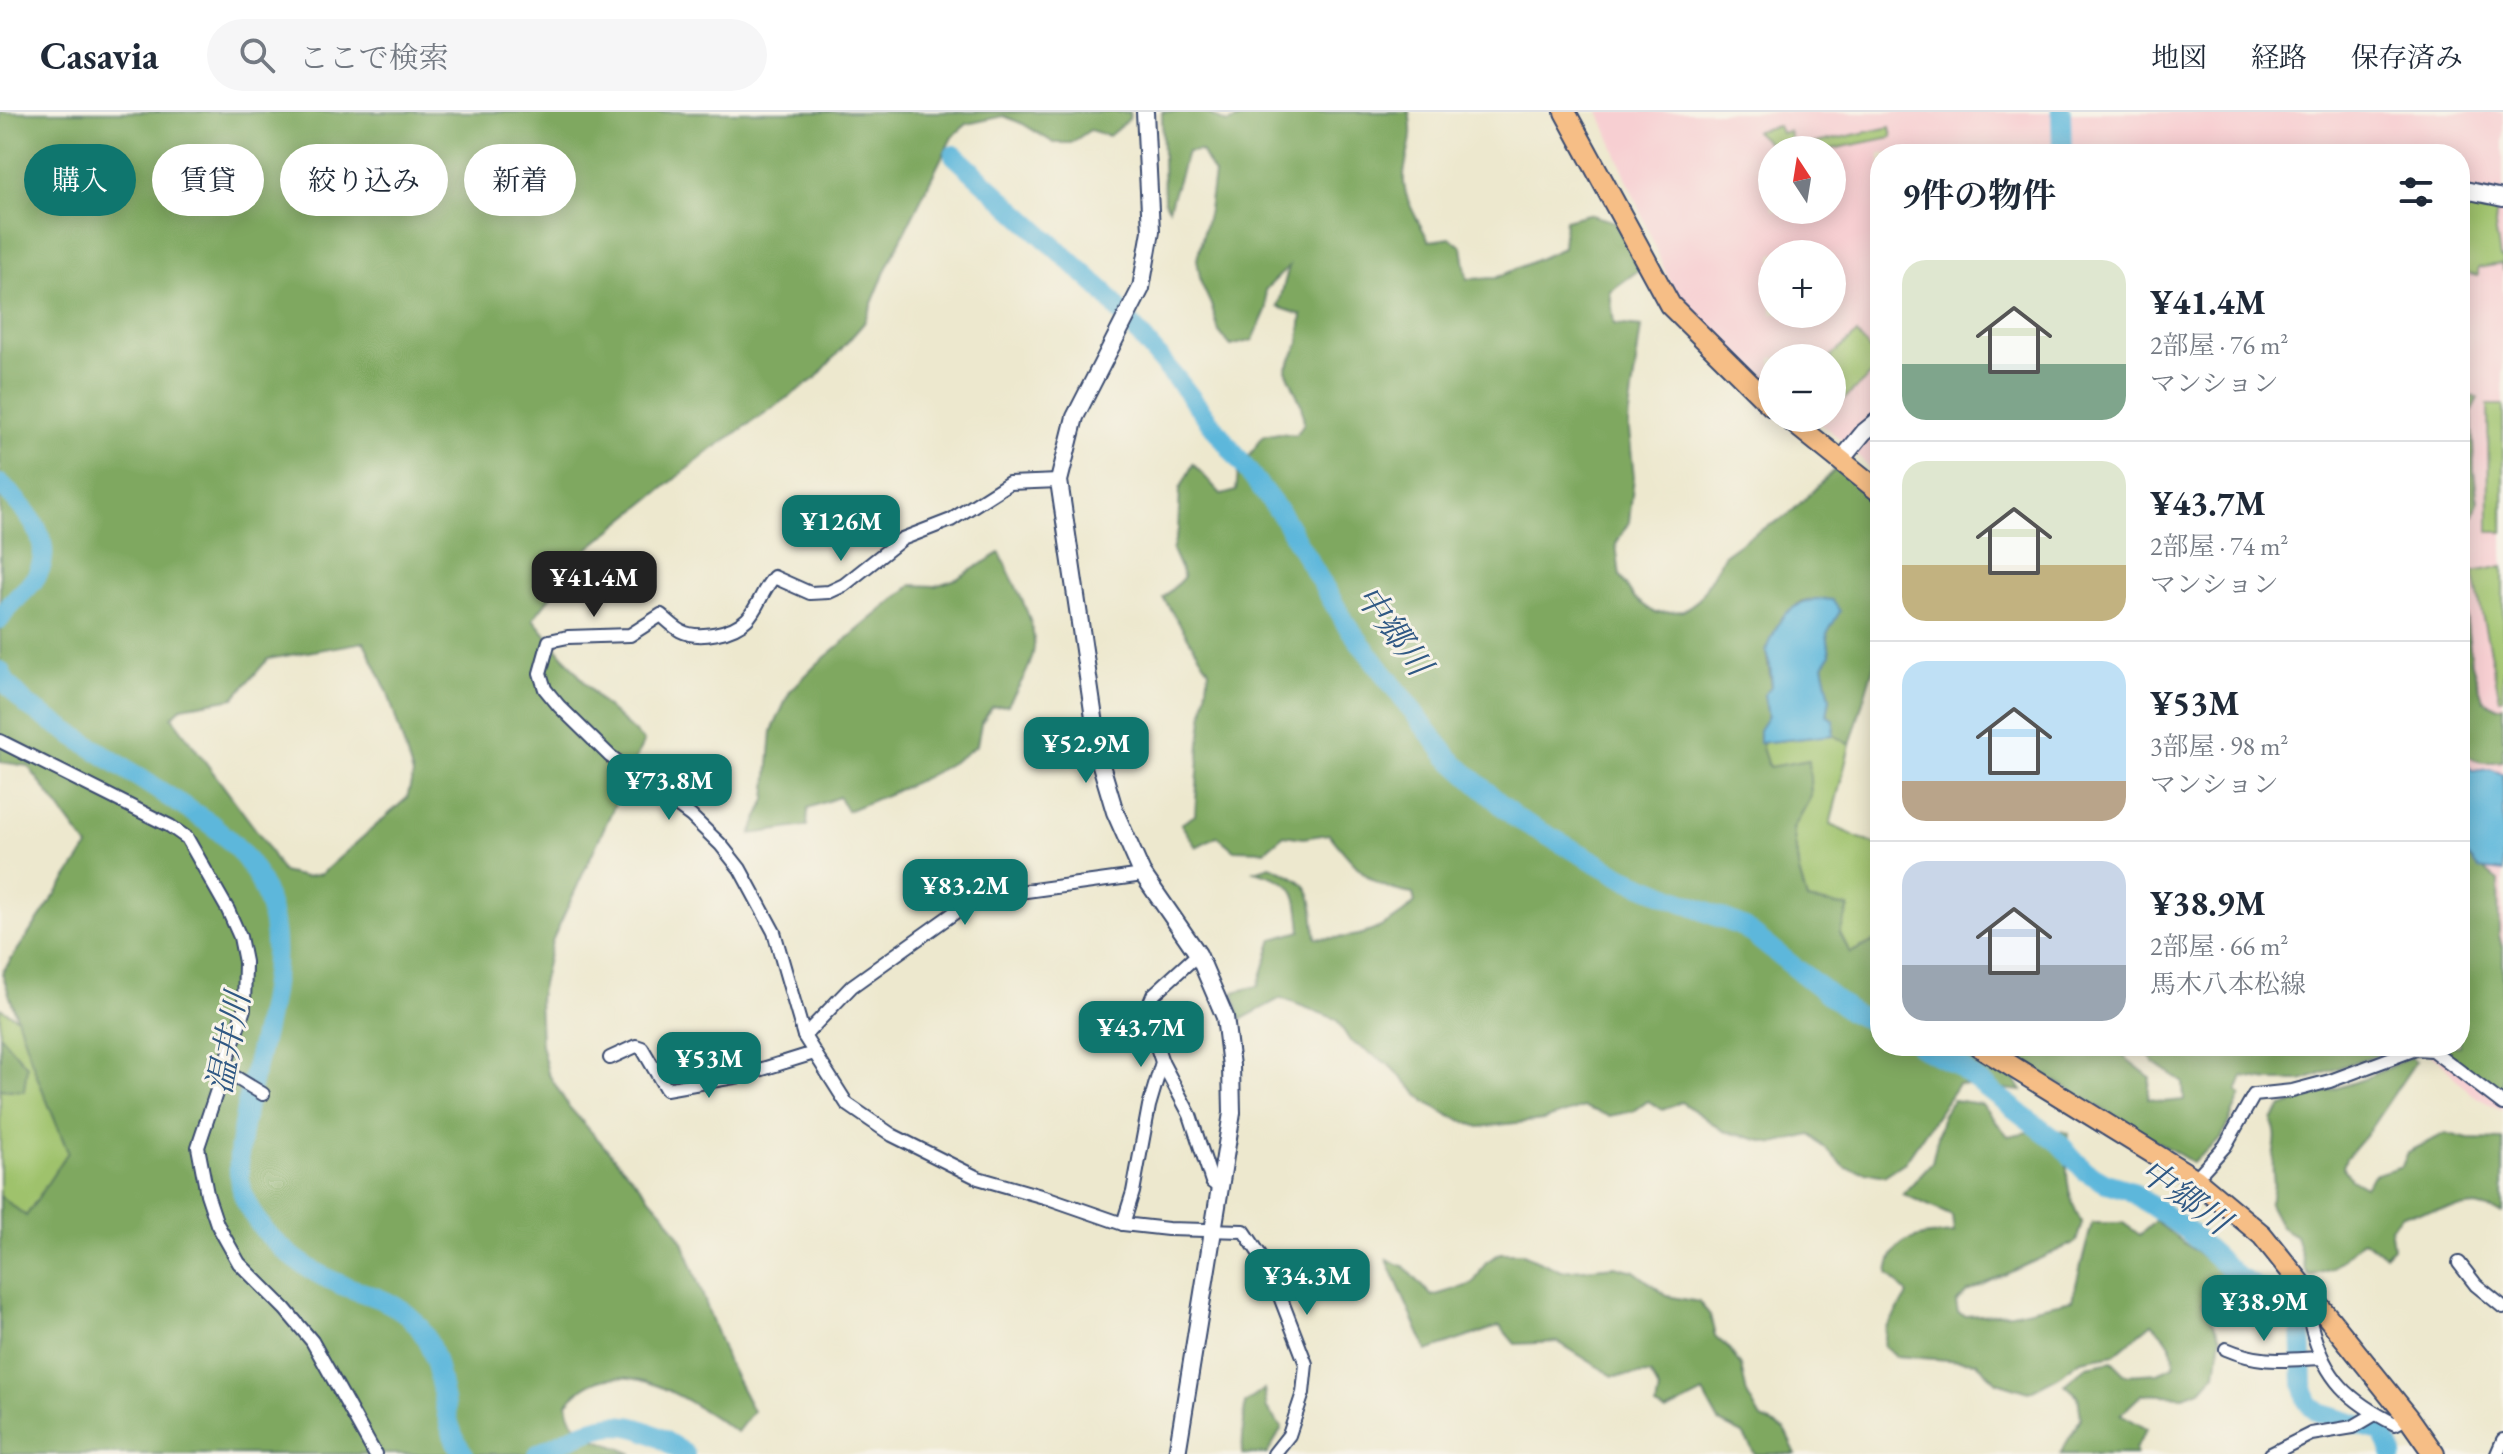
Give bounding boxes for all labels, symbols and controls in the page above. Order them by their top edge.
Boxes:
search box [207,19,767,91]
text: Casavia [40,31,159,80]
icon: search [235,33,279,77]
text: ここで検索 [299,38,449,77]
text: 地図 [2151,39,2207,75]
text: 経路 [2251,39,2307,75]
text: 保存済み [2351,39,2463,75]
north arrow [1758,136,1846,224]
map controls [1758,136,1846,432]
chip: 購入 [24,144,136,216]
chip: 賃貸 [152,144,264,216]
chip: 絞り込み [280,144,448,216]
chip: 新着 [464,144,576,216]
icon: filters [2394,170,2438,214]
text: 9件の物件 [1902,173,2056,217]
button: + [1758,240,1846,328]
text: ¥41.4M [2150,280,2266,324]
icon: home [1966,292,2062,388]
text: 2部屋 · 76 m² [2150,328,2288,362]
button: − [1758,344,1846,432]
text: マンション [2150,366,2279,400]
text: ¥43.7M [2150,481,2266,525]
icon: home [1966,493,2062,589]
pin: ¥126M [785,495,897,563]
text: ¥126M [800,504,882,538]
text: 2部屋 · 74 m² [2150,529,2288,563]
pin: ¥41.4M [529,551,659,619]
text: ¥41.4M [550,560,638,594]
text: マンション [2150,567,2279,601]
water label: 中郷川 [1346,576,1444,687]
text: ¥53M [2150,681,2239,725]
icon: home [1966,693,2062,789]
pin: ¥52.9M [1021,717,1151,785]
text: ¥52.9M [1042,726,1130,760]
text: 3部屋 · 98 m² [2150,729,2288,763]
pin: ¥73.8M [604,754,734,822]
text: ¥73.8M [625,763,713,797]
text: マンション [2150,767,2279,801]
pin: ¥83.2M [900,859,1030,927]
text: ¥83.2M [921,868,1009,902]
text: ¥38.9M [2150,881,2266,925]
icon: home [1966,893,2062,989]
text: 2部屋 · 66 m² [2150,929,2288,963]
text: 馬木八本松線 [2150,967,2306,1001]
water label: 温井川 [197,985,260,1097]
pin: ¥43.7M [1076,1001,1206,1069]
text: ¥43.7M [1097,1010,1185,1044]
pin: ¥53M [662,1032,756,1100]
text: ¥53M [675,1041,743,1075]
water label: 中郷川 [2131,1148,2242,1246]
pin: ¥34.3M [1242,1249,1372,1317]
text: ¥34.3M [1263,1258,1351,1292]
pin: ¥38.9M [2199,1275,2329,1343]
text: ¥38.9M [2220,1284,2308,1318]

